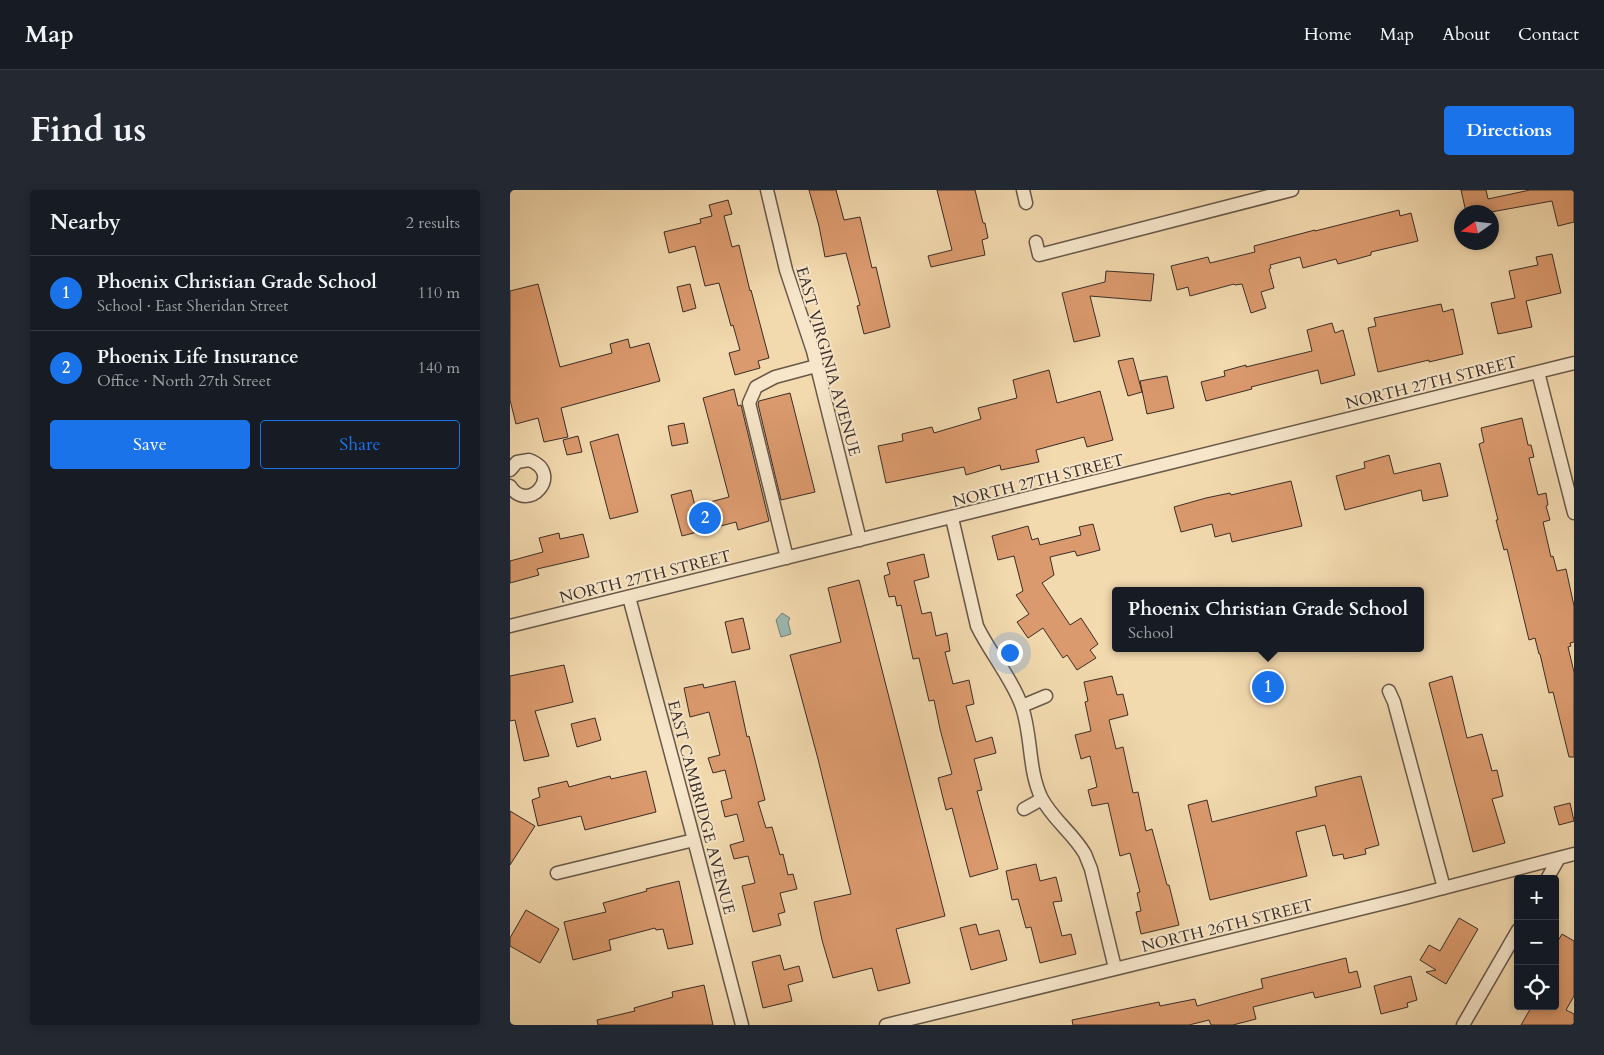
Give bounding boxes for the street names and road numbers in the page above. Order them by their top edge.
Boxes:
street label: EAST VIRGINIA AVENUE [790,264,866,459]
street label: NORTH 27TH STREET [1343,351,1520,415]
street label: NORTH 27TH STREET [950,449,1127,513]
street label: NORTH 27TH STREET [557,545,734,609]
street label: EAST CAMBRIDGE AVENUE [662,698,740,917]
street label: NORTH 26TH STREET [1139,894,1316,958]

